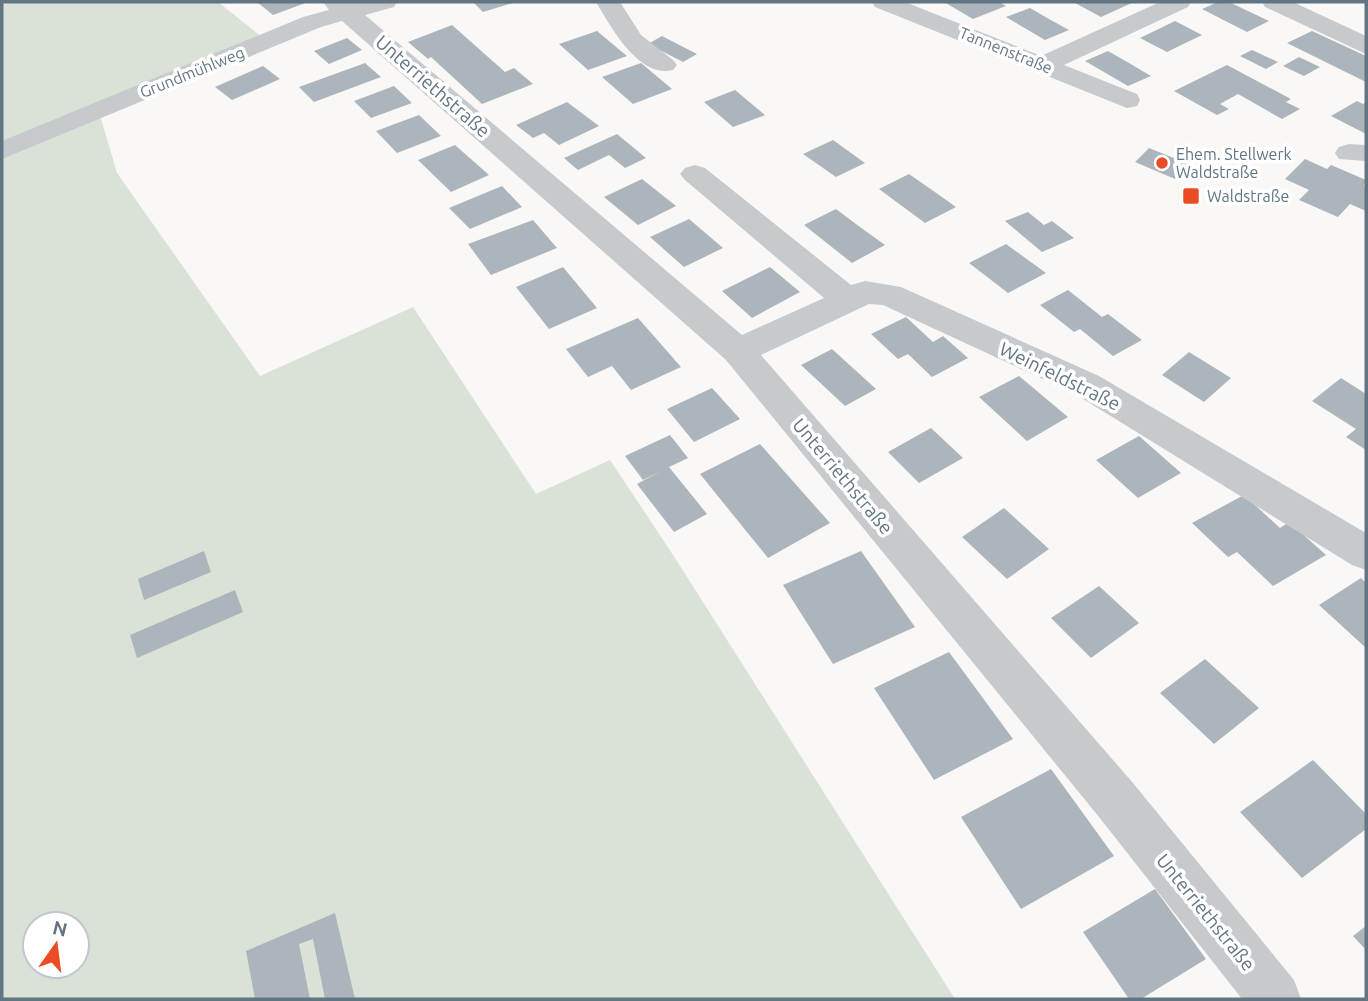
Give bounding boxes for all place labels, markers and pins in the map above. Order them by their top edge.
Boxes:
place label: Ehem. Stellwerk Waldstraße [1176,145,1292,181]
marker: Ehem. Stellwerk Waldstraße [1154,155,1170,171]
marker: Waldstraße [1181,186,1201,206]
place label: Waldstraße [1207,187,1289,205]

